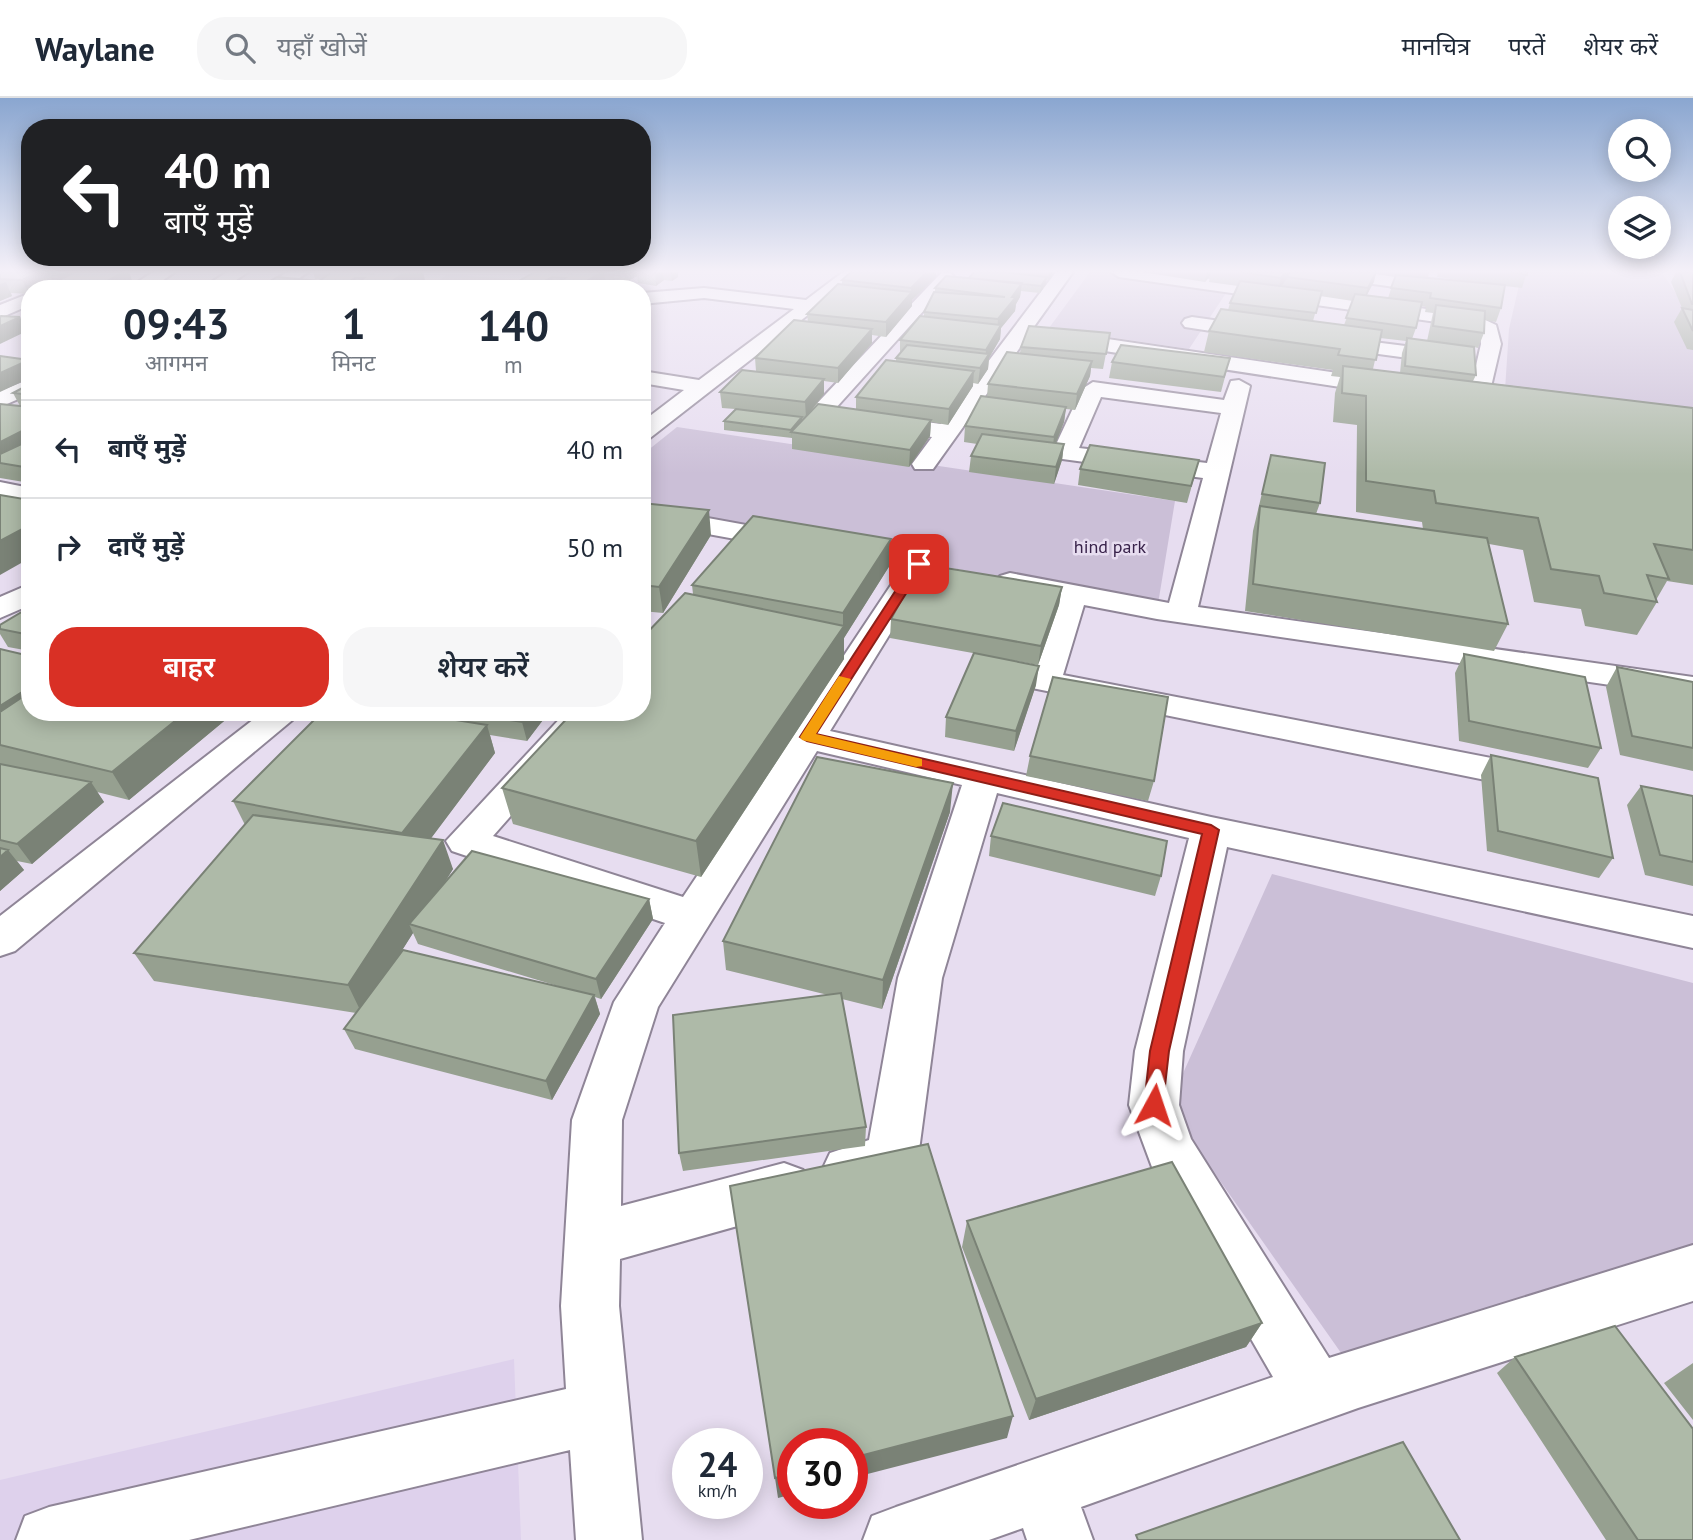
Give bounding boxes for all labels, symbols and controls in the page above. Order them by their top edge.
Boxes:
search box [197,17,687,80]
text: Waylane [35,27,155,70]
icon: search [221,29,259,67]
text: यहाँ खोजें [277,30,367,63]
text: मानचित्र [1402,31,1470,62]
text: परतें [1508,31,1545,62]
text: शेयर करें [1583,31,1658,62]
map controls [1608,119,1671,259]
button: search [1608,119,1671,182]
text: 40 m [164,138,271,202]
icon: left [49,147,140,238]
button: layers [1608,196,1671,259]
text: बाएँ मुड़ें [164,200,253,242]
text: 09:43 [123,296,230,351]
text: 1 [342,296,365,351]
text: 140 [478,298,549,353]
text: आगमन [145,348,208,377]
text: मिनट [332,348,376,377]
text: m [504,350,523,379]
icon: left [49,430,87,468]
text: बाएँ मुड़ें [108,431,186,464]
text: 40 m [567,433,623,466]
icon: right [49,528,87,566]
text: दाएँ मुड़ें [108,529,184,562]
text: 50 m [567,531,623,564]
pin [889,534,949,594]
park label: hind park [1074,535,1147,558]
icon: arrive [900,545,938,583]
button: बाहर [49,627,329,707]
button: शेयर करें [343,627,623,707]
position arrow [1117,1068,1191,1142]
speed limit sign: 30 [777,1428,868,1519]
text: 24 [698,1441,737,1487]
text: km/h [698,1479,737,1502]

